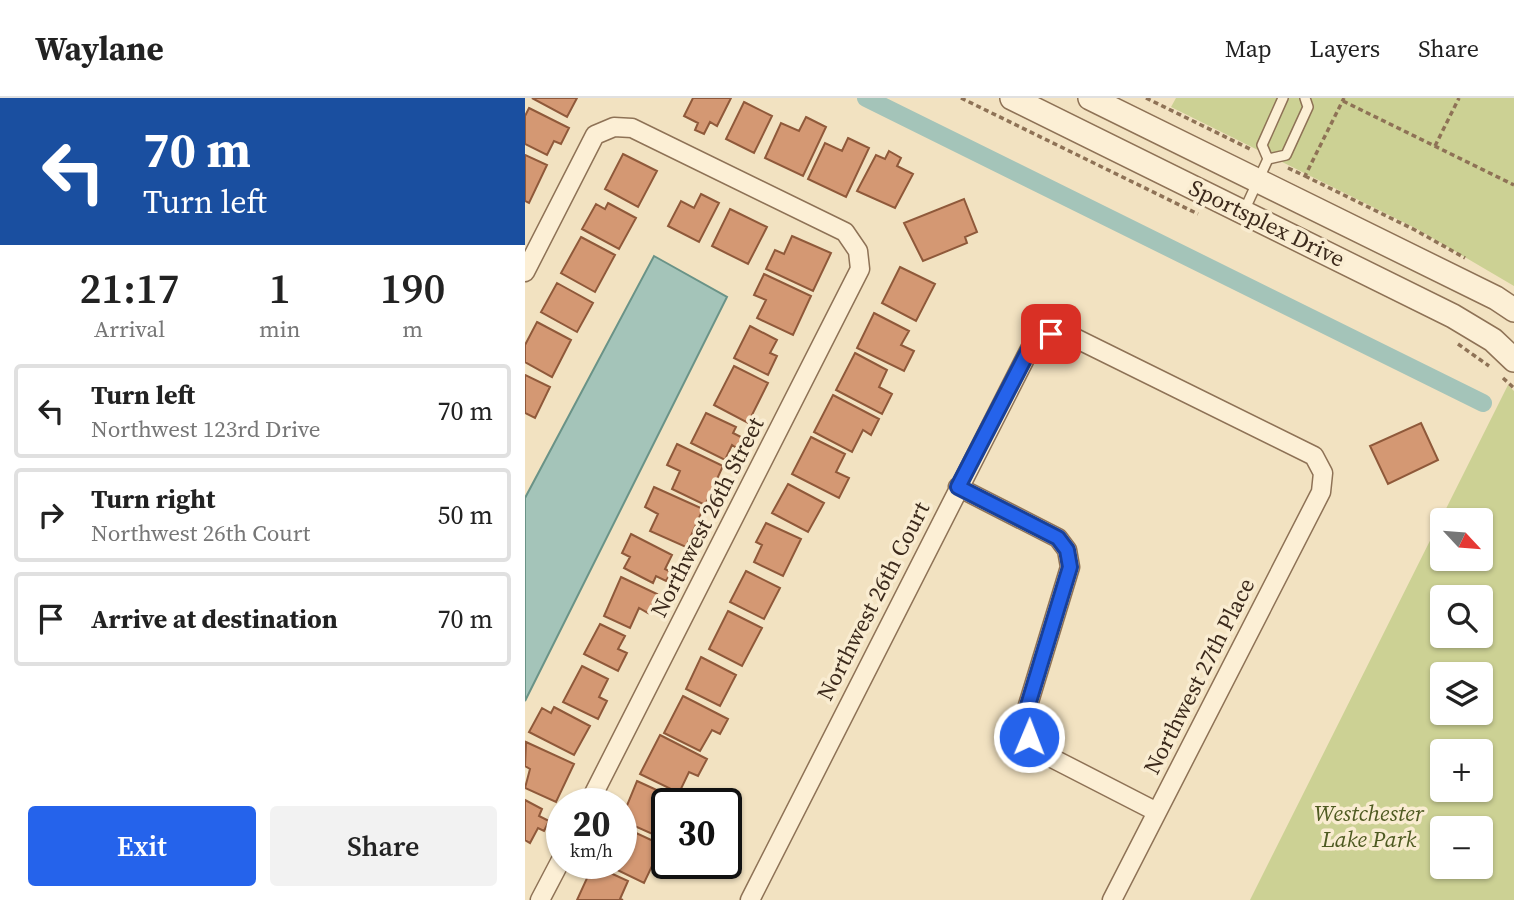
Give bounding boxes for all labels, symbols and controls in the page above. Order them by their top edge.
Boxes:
text: Waylane [35,26,164,71]
text: Map [1225,32,1272,65]
text: Layers [1310,32,1380,65]
text: Share [1418,32,1479,65]
text: 70 m [143,116,251,183]
icon: left [28,126,119,217]
street label: Sportsplex Drive [1184,171,1350,275]
text: Turn left [143,180,267,224]
text: 21:17 [79,259,179,317]
text: 1 [269,259,291,317]
text: 190 [380,259,445,317]
pin [1021,304,1081,364]
text: Arrival [94,313,165,345]
text: min [259,313,300,345]
text: m [402,313,423,345]
icon: arrive [1032,315,1070,353]
text: Turn left [91,377,195,413]
icon: left [32,392,70,430]
text: 70 m [438,393,493,429]
street label: Northwest 26th Street [643,411,772,623]
text: Northwest 123rd Drive [91,413,321,445]
text: Turn right [91,481,215,517]
icon: right [32,496,70,534]
street label: Northwest 26th Court [809,496,937,706]
text: 50 m [438,497,493,533]
north arrow [1430,508,1493,570]
map controls [1430,508,1493,879]
text: Northwest 26th Court [91,517,310,549]
street label: Northwest 27th Place [1136,572,1262,780]
button: search [1430,585,1493,648]
icon: arrive [32,600,70,638]
text: Arrive at destination [91,601,338,637]
text: 70 m [438,601,493,637]
button: layers [1430,662,1493,725]
position arrow [992,700,1066,774]
button: + [1430,739,1493,802]
speed limit sign: 30 [651,788,742,879]
park label: Westchester Lake Park [1314,797,1425,855]
text: 20 [573,800,610,848]
button: Exit [28,806,256,886]
button: Share [270,806,497,886]
button: − [1430,816,1493,879]
text: km/h [570,838,613,863]

